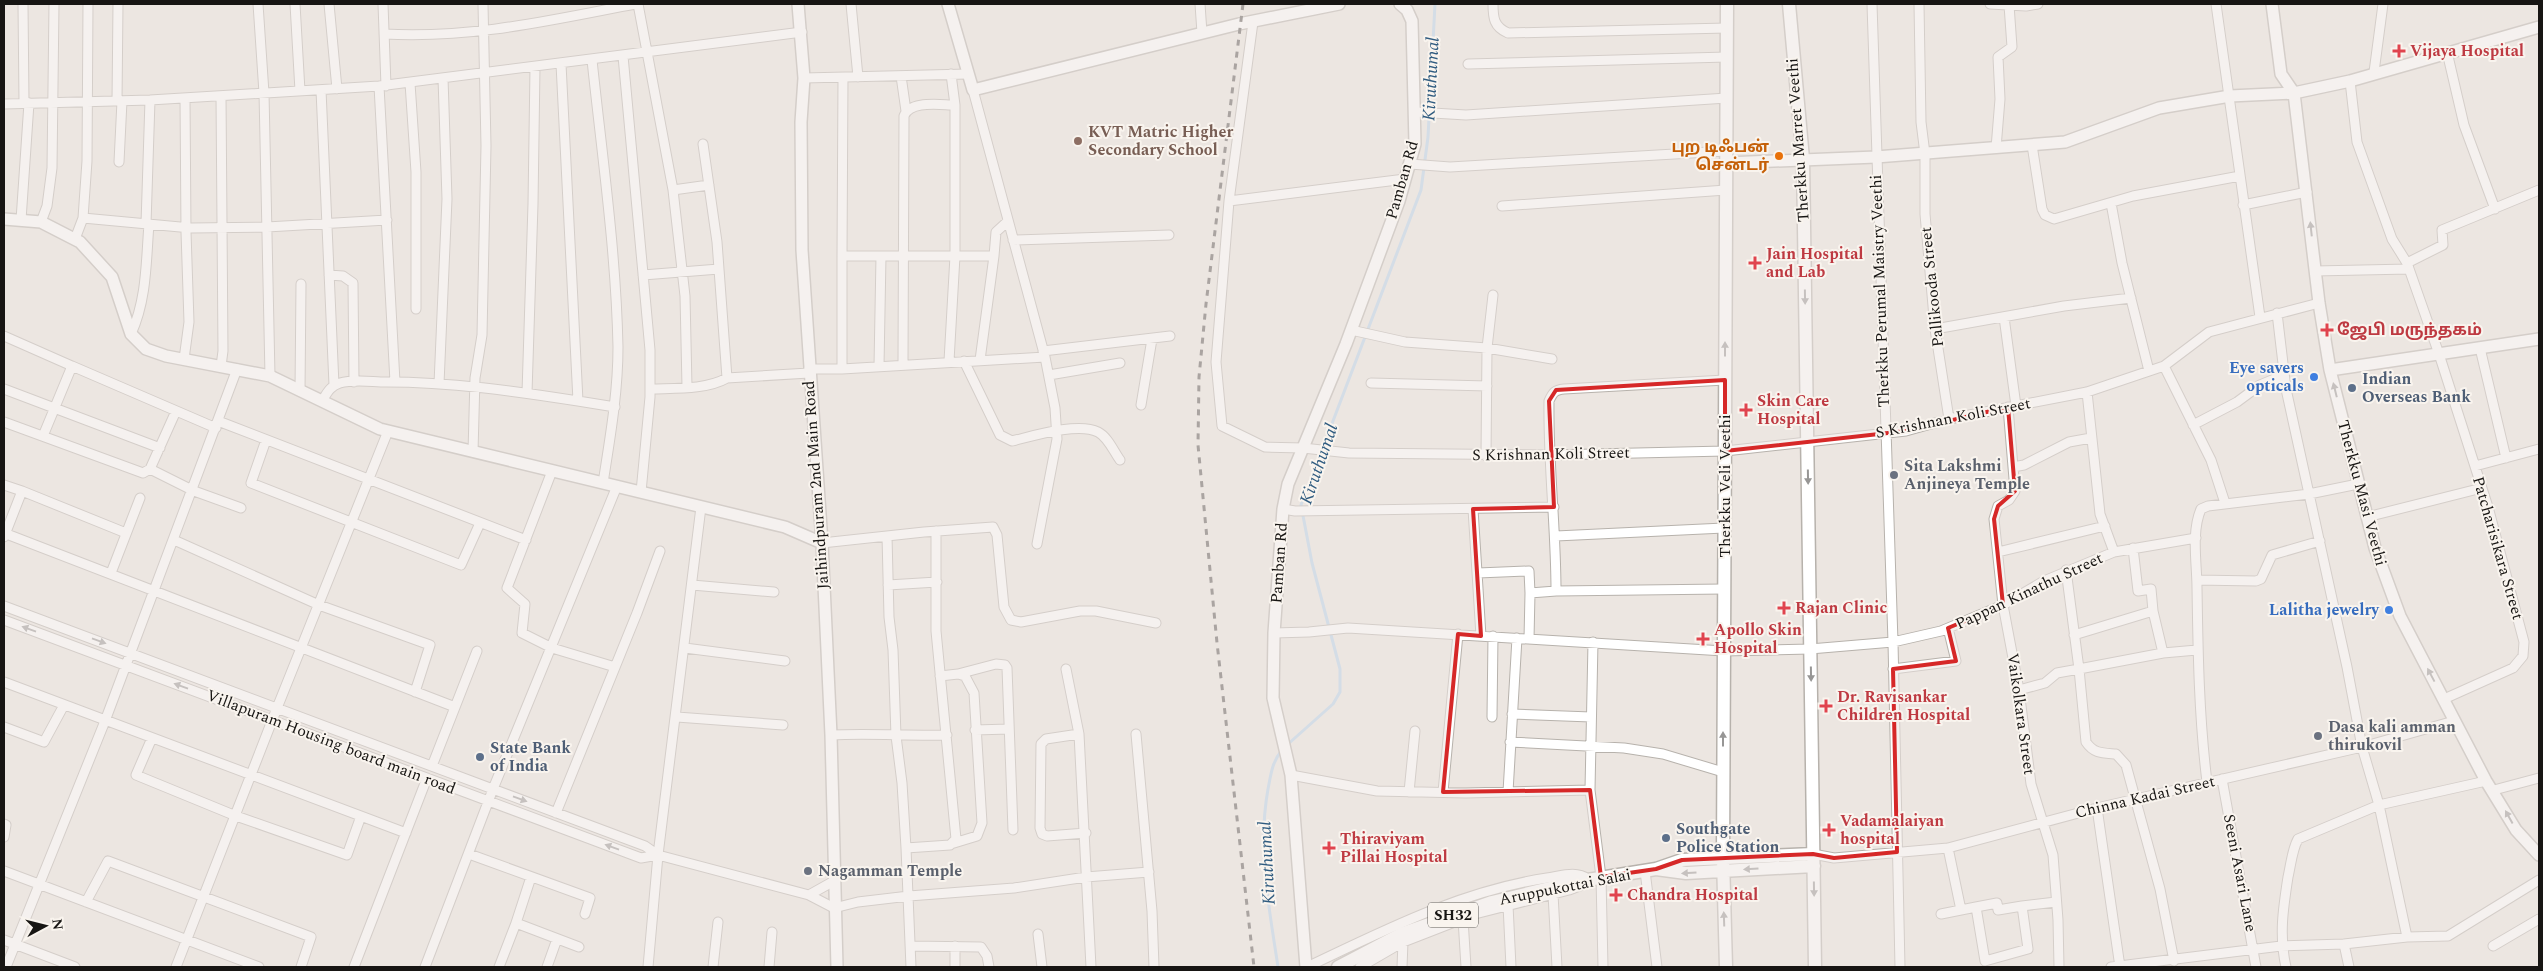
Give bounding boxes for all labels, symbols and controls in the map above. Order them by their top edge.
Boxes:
water label: Kiruthumal [1415,36,1447,122]
place label: Vijaya Hospital [2410,39,2524,63]
marker: Vijaya Hospital [2392,44,2406,58]
street label: Therkku Marret Veethi [1780,57,1816,223]
place label: KVT Matric Higher Secondary School [1088,120,1233,162]
marker: KVT Matric Higher Secondary School [1072,135,1084,147]
place label: புற டிஃபன் சென்டர் [1671,135,1769,177]
street label: Pamban Rd [1379,138,1425,222]
marker: புற டிஃபன் சென்டர் [1773,150,1785,162]
street label: Therkku Perumal Maistry Veethi [1864,174,1896,408]
one-way arrow [2307,221,2315,237]
street label: Pallikooda Street [1914,225,1950,348]
place label: Jain Hospital and Lab [1766,242,1864,284]
marker: Jain Hospital and Lab [1748,256,1762,270]
one-way arrow [1801,289,1809,305]
place label: ஜேபி மருந்தகம் [2337,318,2482,342]
marker: ஜேபி மருந்தகம் [2321,324,2333,336]
one-way arrow [1721,340,1729,356]
place label: Eye savers opticals [2229,356,2304,398]
place label: Indian Overseas Bank [2362,367,2471,409]
marker: Eye savers opticals [2308,371,2320,383]
street label: Jaihindpuram 2nd Main Road [797,380,835,590]
one-way arrow [2331,382,2339,397]
marker: Indian Overseas Bank [2346,382,2358,394]
place label: Skin Care Hospital [1757,389,1829,431]
street label: S Krishnan Koli Street [1873,391,2033,445]
marker: Skin Care Hospital [1739,403,1753,417]
street label: Therkku Veli Veethi [1713,414,1737,558]
street label: Therkku Masi Veethi [2331,417,2393,569]
water label: Kiruthumal [1293,420,1346,508]
street label: S Krishnan Koli Street [1472,441,1630,467]
place label: Sita Lakshmi Anjineya Temple [1904,454,2030,496]
one-way arrow [1804,469,1812,485]
marker: Sita Lakshmi Anjineya Temple [1888,469,1900,481]
street label: Patcharisikara Street [2466,473,2530,623]
street label: Pamban Rd [1264,522,1294,604]
street label: Pappan Kinathu Street [1951,546,2107,636]
place label: Rajan Clinic [1795,596,1887,620]
place label: Lalitha jewelry [2269,598,2380,622]
marker: Rajan Clinic [1777,601,1791,615]
marker: Lalitha jewelry [2383,604,2395,616]
place label: Apollo Skin Hospital [1714,618,1802,660]
one-way arrow [21,625,36,632]
marker: Apollo Skin Hospital [1696,632,1710,646]
one-way arrow [92,637,107,645]
street label: Vaikolkara Street [2001,652,2041,777]
one-way arrow [1807,667,1815,683]
one-way arrow [2427,668,2435,683]
one-way arrow [173,682,188,690]
street label: Villapuram Housing board main road [203,683,459,801]
place label: Dr. Ravisankar Children Hospital [1837,685,1970,727]
marker: Dr. Ravisankar Children Hospital [1819,699,1833,713]
place label: Dasa kali amman thirukovil [2328,715,2456,757]
one-way arrow [1719,730,1727,746]
marker: Dasa kali amman thirukovil [2312,730,2324,742]
place label: State Bank of India [490,736,571,778]
marker: State Bank of India [474,751,486,763]
street label: Chinna Kadai Street [2073,769,2218,825]
one-way arrow [512,796,527,803]
place label: Vadamalaiyan hospital [1840,809,1944,851]
one-way arrow [2505,810,2513,825]
street label: Seeni Asari Lane [2217,812,2263,934]
place label: Southgate Police Station [1676,817,1779,859]
water label: Kiruthumal [1251,820,1283,906]
marker: Vadamalaiyan hospital [1822,823,1836,837]
place label: Thiraviyam Pillai Hospital [1340,827,1448,869]
marker: Southgate Police Station [1660,832,1672,844]
marker: Thiraviyam Pillai Hospital [1322,841,1336,855]
one-way arrow [604,843,619,851]
place label: Nagamman Temple [818,859,962,883]
street label: Aruppukottai Salai [1497,862,1633,912]
marker: Nagamman Temple [802,865,814,877]
one-way arrow [1742,865,1758,873]
one-way arrow [1681,869,1697,877]
one-way arrow [1810,882,1818,898]
place label: Chandra Hospital [1627,883,1758,907]
marker: Chandra Hospital [1609,888,1623,902]
north arrow [20,901,70,951]
road number: SH32 [1428,902,1478,928]
one-way arrow [1720,910,1728,926]
text: N [46,918,69,931]

